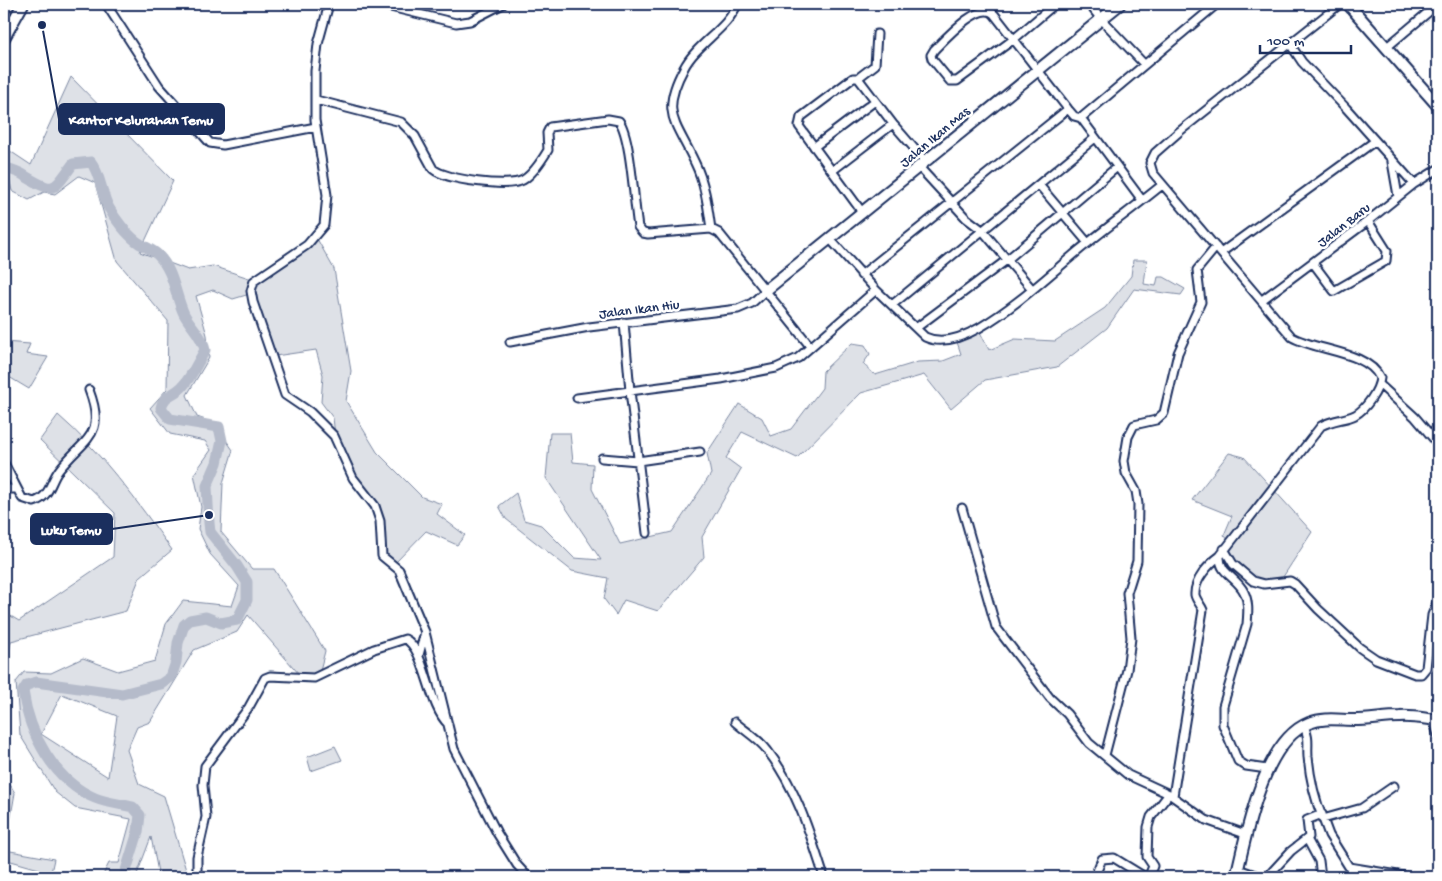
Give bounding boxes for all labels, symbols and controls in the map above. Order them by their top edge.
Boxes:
scale bar [1260,22,1351,54]
text: 100 m [1266,33,1305,51]
street label: Jalan Ikan Mas [897,103,975,172]
callout: Kantor Kelurahan Temu [59,104,224,134]
text: Kantor Kelurahan Temu [68,112,214,130]
street label: Jalan Baru [1315,200,1375,252]
street label: Jalan Ikan Hiu [598,297,681,324]
callout: Luku Temu [31,514,112,544]
text: Luku Temu [40,522,102,540]

